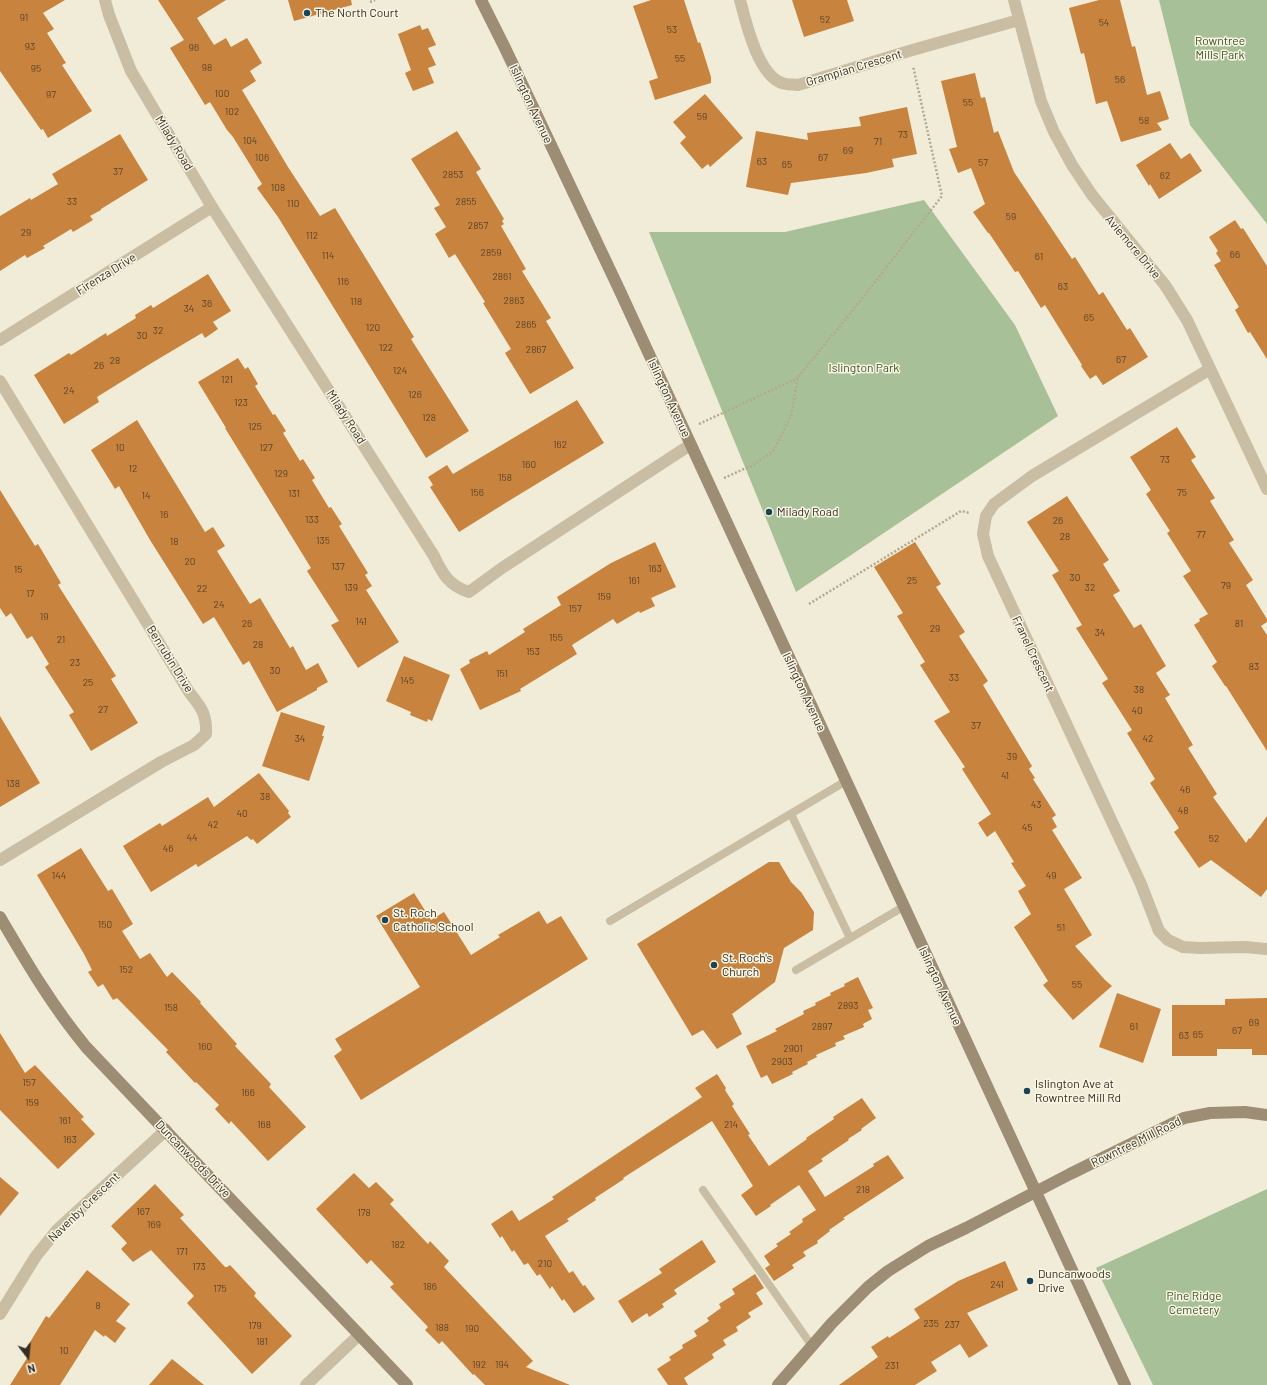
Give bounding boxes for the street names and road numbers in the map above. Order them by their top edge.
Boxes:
street label: Grampian Crescent [804,47,904,89]
street label: Islington Avenue [506,62,556,146]
street label: Milady Road [152,113,196,173]
street label: Aviemore Drive [1102,212,1164,282]
street label: Firenza Drive [73,250,139,298]
street label: Islington Avenue [644,356,694,440]
street label: Milady Road [323,387,369,447]
street label: Franel Crescent [1009,614,1057,694]
street label: Benrubin Drive [144,623,196,695]
street label: Islington Avenue [779,650,829,734]
street label: Islington Avenue [915,944,965,1028]
street label: Rowntree Mill Road [1088,1114,1184,1170]
street label: Duncanwoods Drive [152,1117,234,1201]
street label: Navenby Crescent [45,1169,123,1245]

